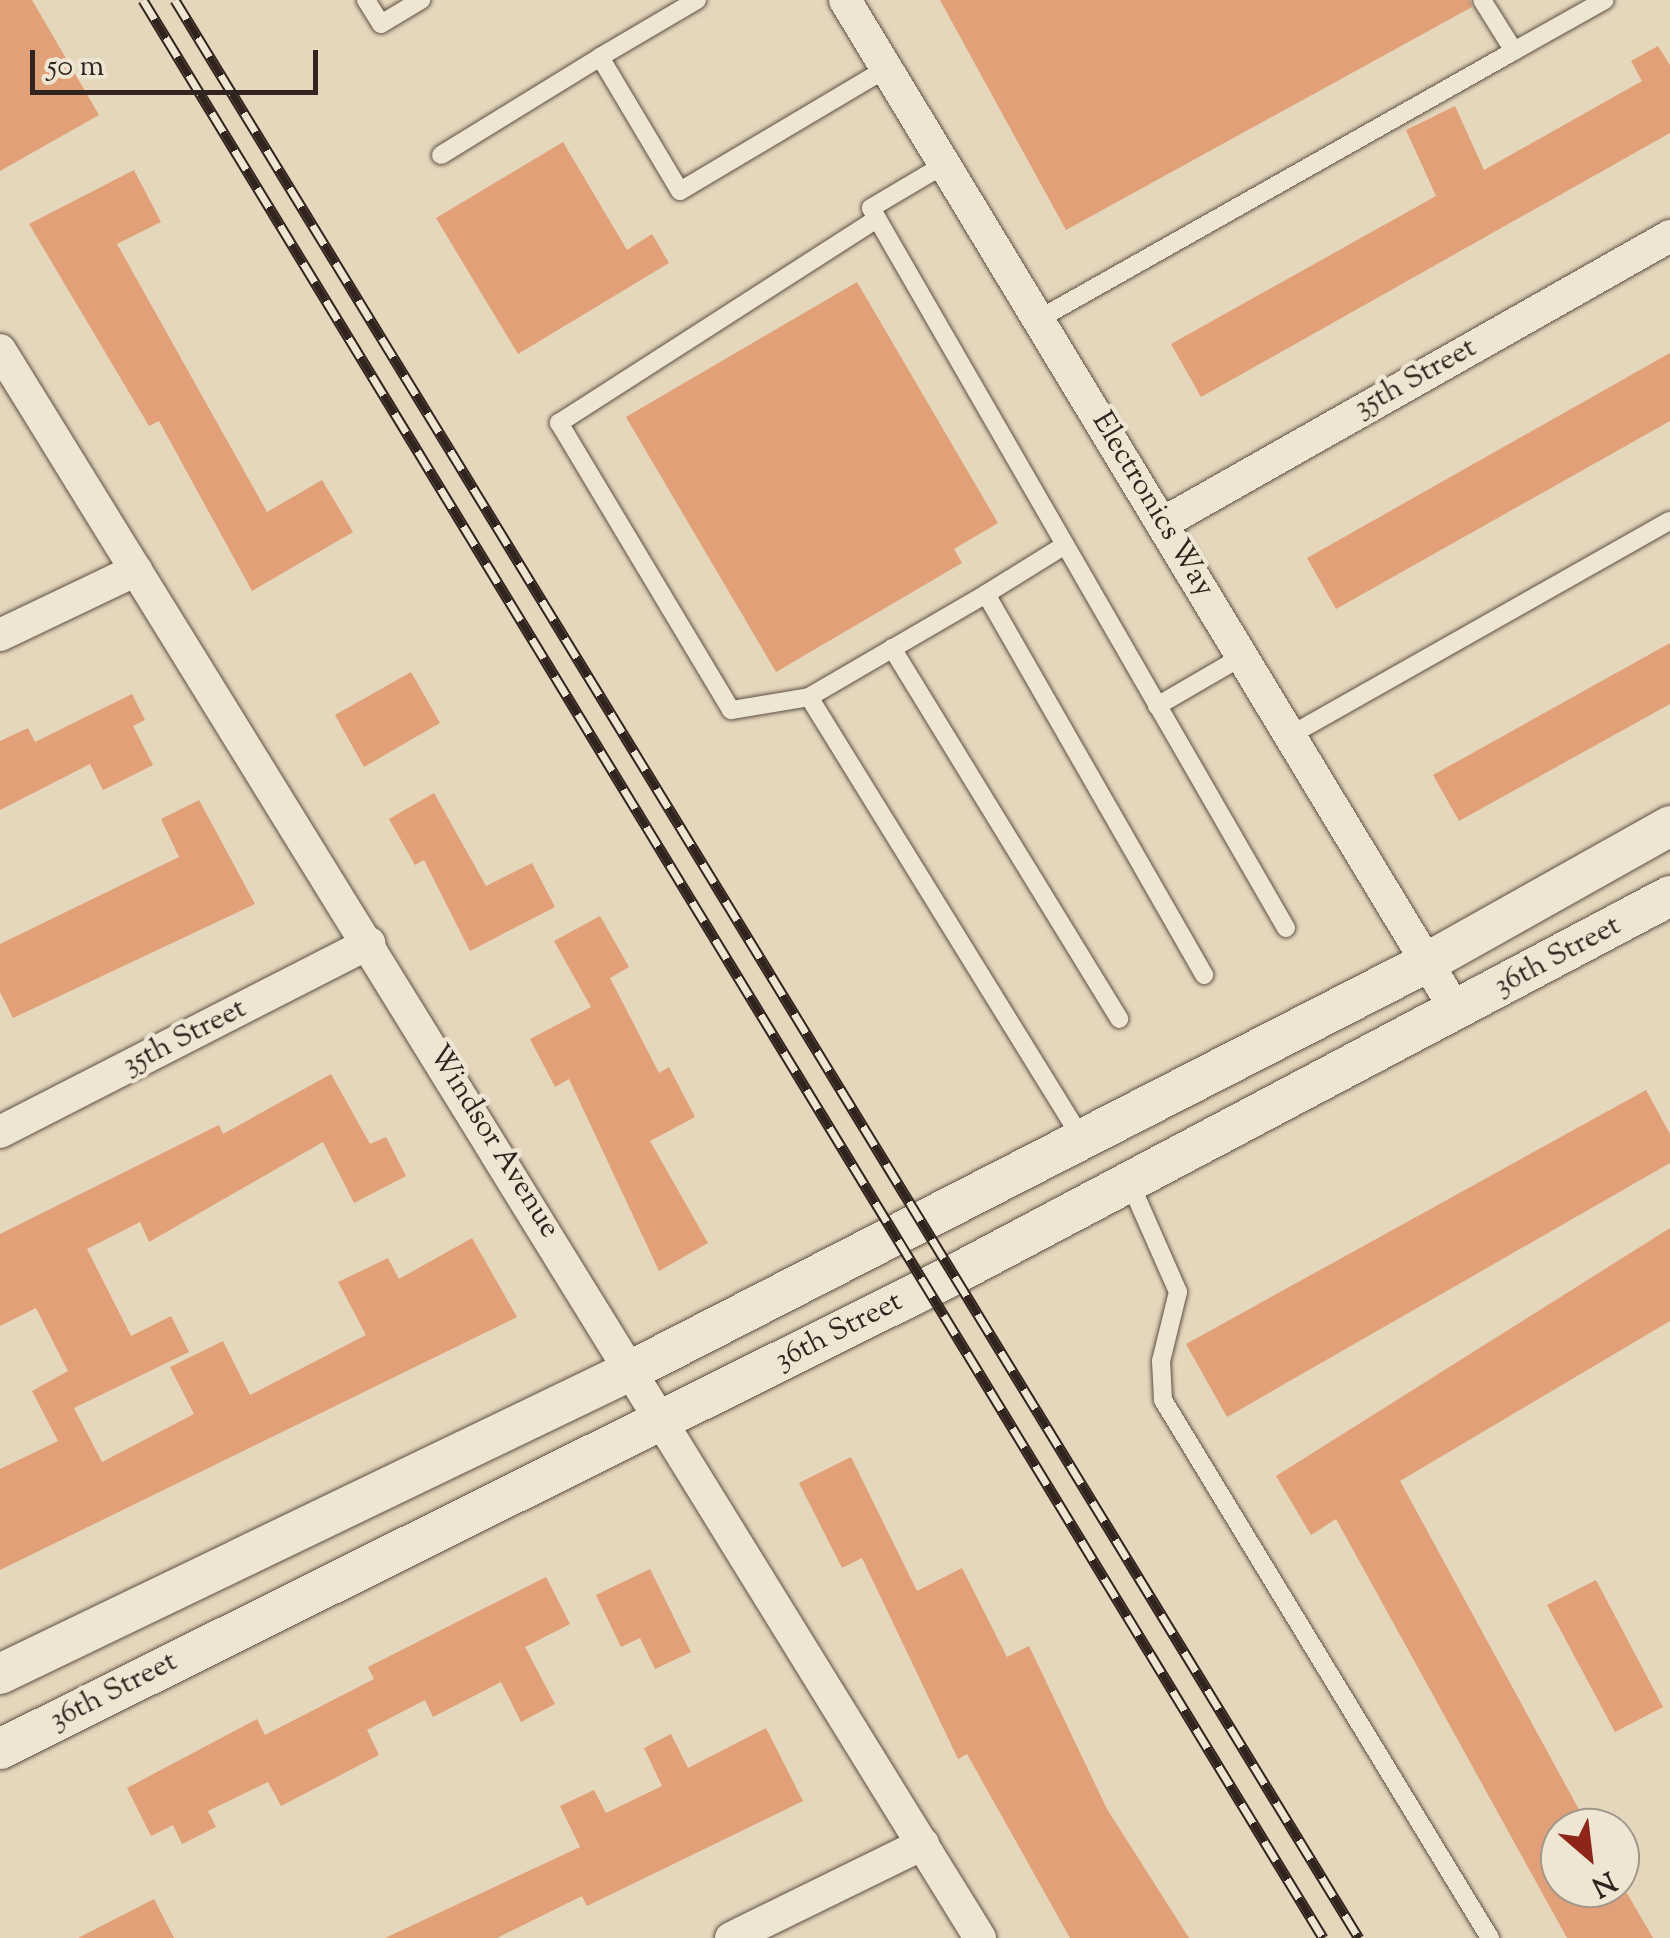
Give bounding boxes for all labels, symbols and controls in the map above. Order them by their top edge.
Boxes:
scale bar [35,30,322,92]
text: 50 m [47,46,104,89]
street label: 35th Street [1349,331,1483,427]
street label: Electronics Way [1083,406,1221,604]
street label: 36th Street [1488,909,1628,1005]
street label: 35th Street [117,992,253,1084]
street label: Windsor Avenue [419,1039,567,1245]
street label: 36th Street [769,1285,909,1379]
street label: 36th Street [44,1645,184,1739]
north arrow [1540,1808,1640,1908]
text: N [1584,1860,1622,1906]

